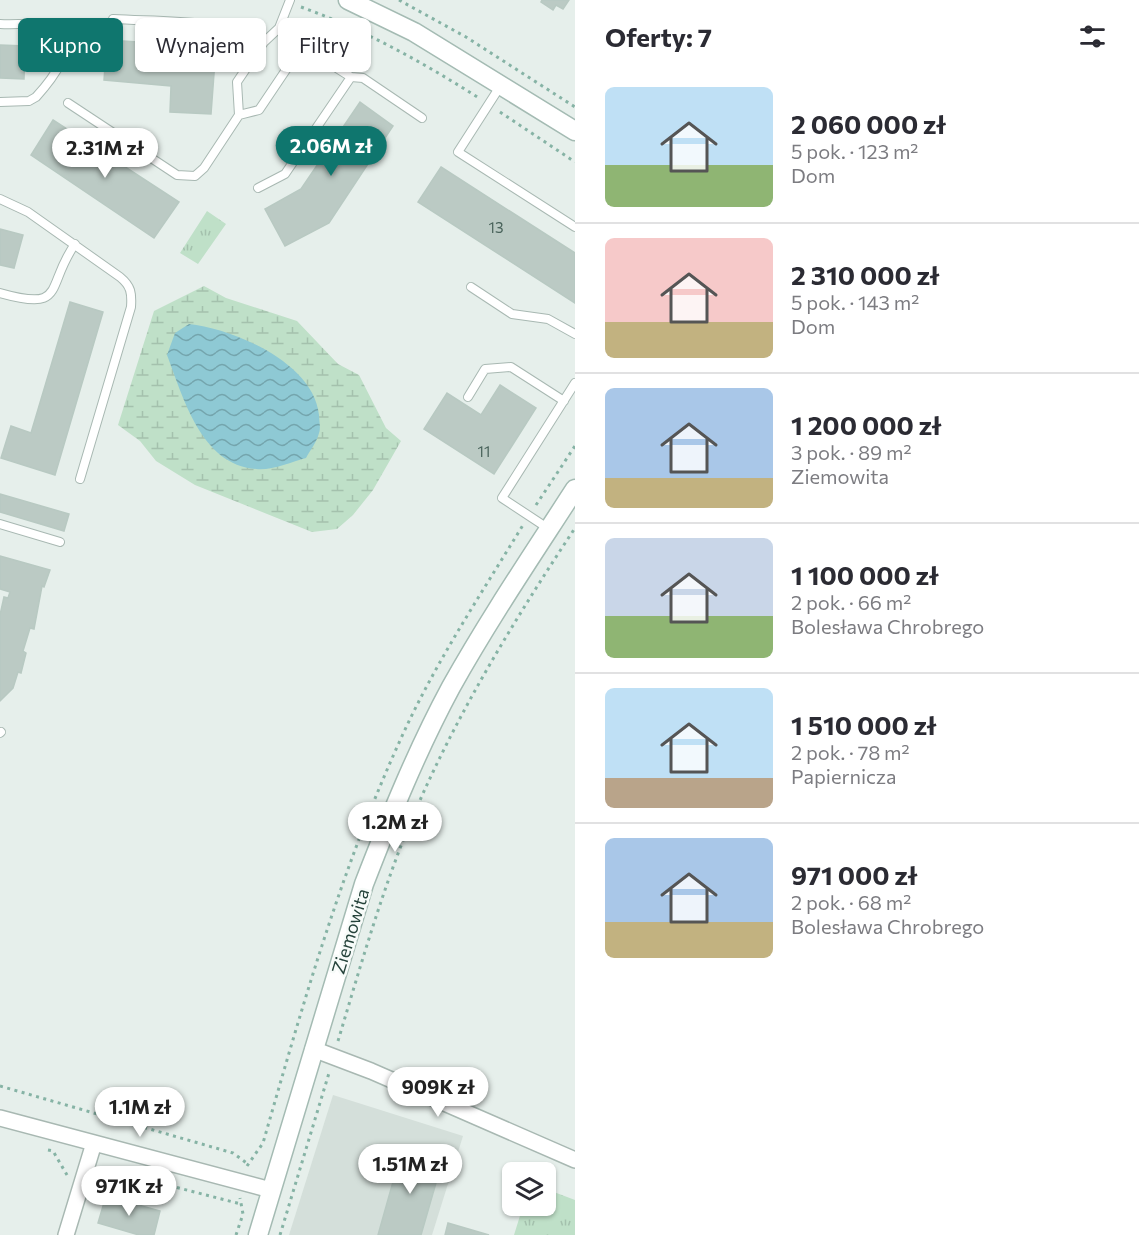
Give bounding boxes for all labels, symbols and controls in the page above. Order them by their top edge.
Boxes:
chip: Kupno [18,18,123,72]
chip: Wynajem [135,18,266,72]
chip: Filtry [278,18,371,72]
icon: filters [1076,20,1109,53]
text: Oferty: 7 [605,21,712,52]
text: 2 060 000 zł [791,108,946,139]
icon: home [653,111,725,183]
pin: 2.06M zł [269,126,393,177]
pin: 2.31M zł [43,128,167,179]
text: 2.06M zł [290,133,372,157]
text: 2.31M zł [66,135,144,159]
text: 5 pok. · 123 m² [791,139,918,163]
text: Dom [791,163,835,187]
house number: 13 [489,218,503,236]
text: 2 310 000 zł [791,259,939,290]
icon: home [653,262,725,334]
text: 5 pok. · 143 m² [791,290,919,314]
text: Dom [791,314,835,338]
text: 1 200 000 zł [791,409,941,440]
icon: home [653,412,725,484]
text: 3 pok. · 89 m² [791,440,912,464]
house number: 11 [478,442,490,460]
text: Ziemowita [791,464,889,488]
text: 1 100 000 zł [791,559,938,590]
icon: home [653,562,725,634]
text: 2 pok. · 66 m² [791,590,911,614]
text: Bolesława Chrobrego [791,614,984,638]
text: 1 510 000 zł [791,709,936,740]
icon: home [653,712,725,784]
text: 2 pok. · 78 m² [791,740,910,764]
text: Papiernicza [791,764,896,788]
pin: 1.2M zł [340,802,450,853]
text: 1.2M zł [362,809,428,833]
text: 971 000 zł [791,859,917,890]
icon: home [653,862,725,934]
street label: Ziemowita [327,886,373,976]
text: 2 pok. · 68 m² [791,890,911,914]
text: Bolesława Chrobrego [791,914,984,938]
pin: 909K zł [383,1067,493,1118]
text: 909K zł [401,1074,475,1098]
pin: 1.1M zł [85,1087,195,1138]
text: 1.1M zł [109,1094,171,1118]
pin: 1.51M zł [348,1144,472,1195]
text: 1.51M zł [372,1151,448,1175]
map controls [502,1162,556,1216]
button: layers [502,1162,556,1216]
pin: 971K zł [74,1166,184,1217]
text: 971K zł [95,1173,163,1197]

